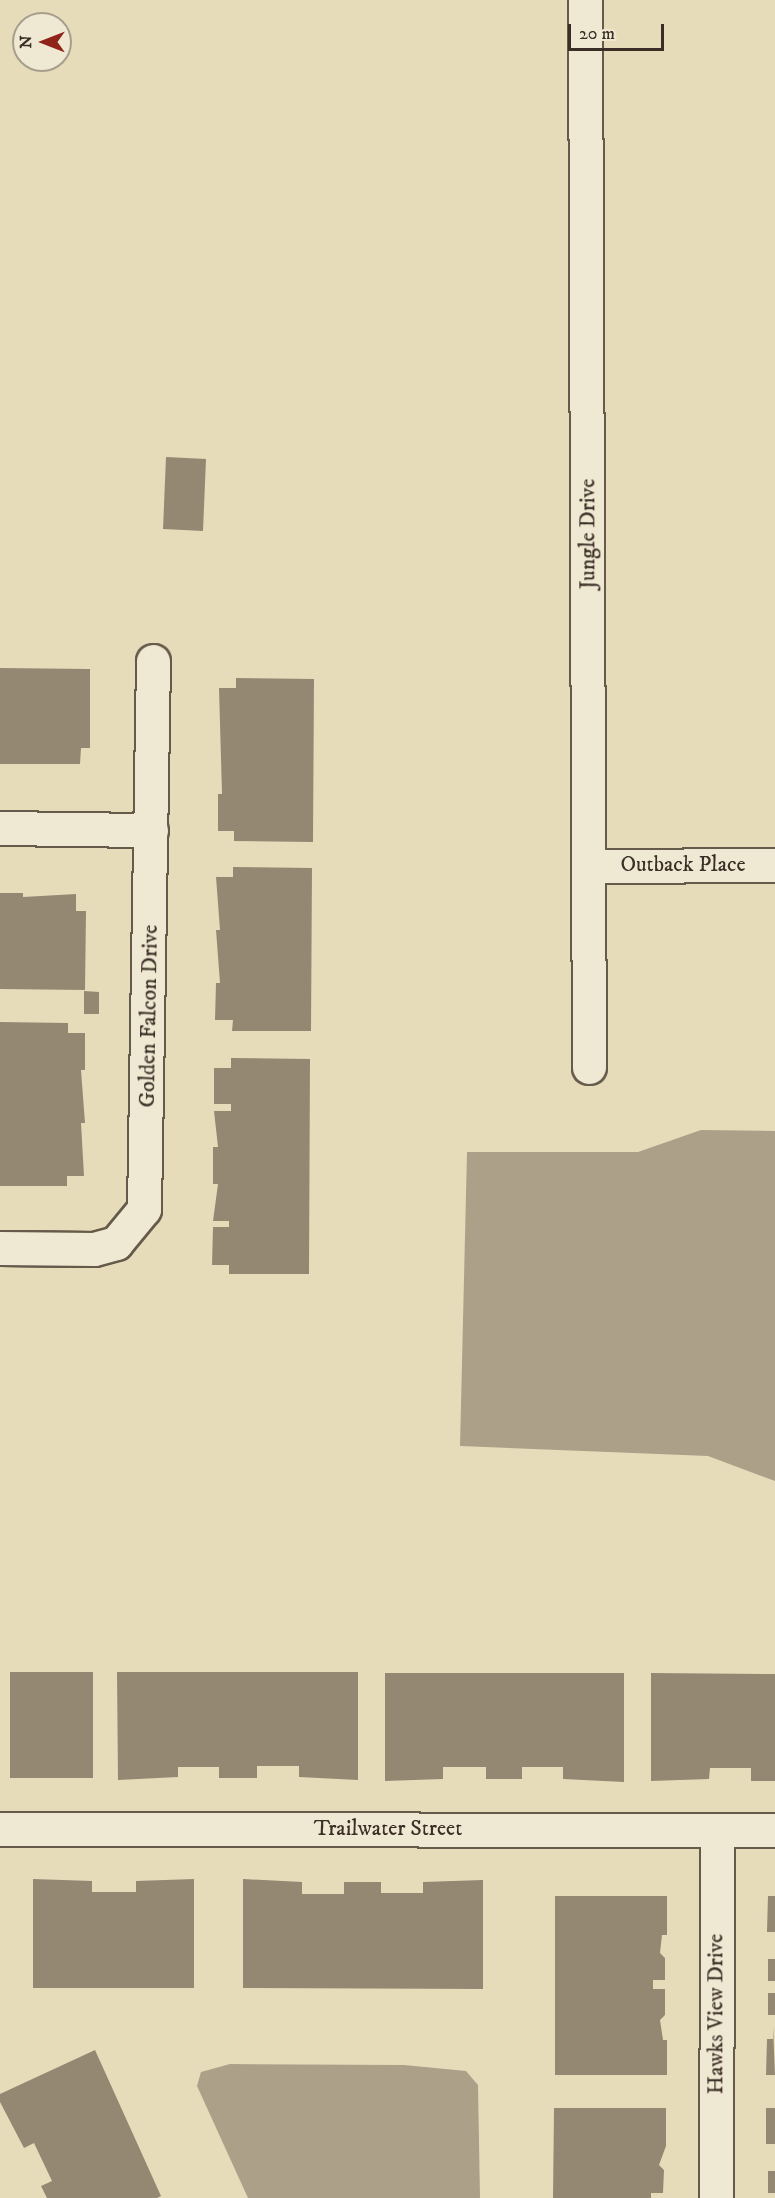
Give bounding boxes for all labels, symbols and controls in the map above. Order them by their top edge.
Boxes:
north arrow [12,12,72,72]
scale bar [571,12,667,50]
text: 20 m [579,23,615,45]
text: N [16,35,36,49]
street label: Jungle Drive [575,479,601,589]
street label: Outback Place [620,852,746,878]
street label: Golden Falcon Drive [134,924,164,1108]
street label: Trailwater Street [314,1816,462,1842]
street label: Hawks View Drive [703,1934,729,2094]

